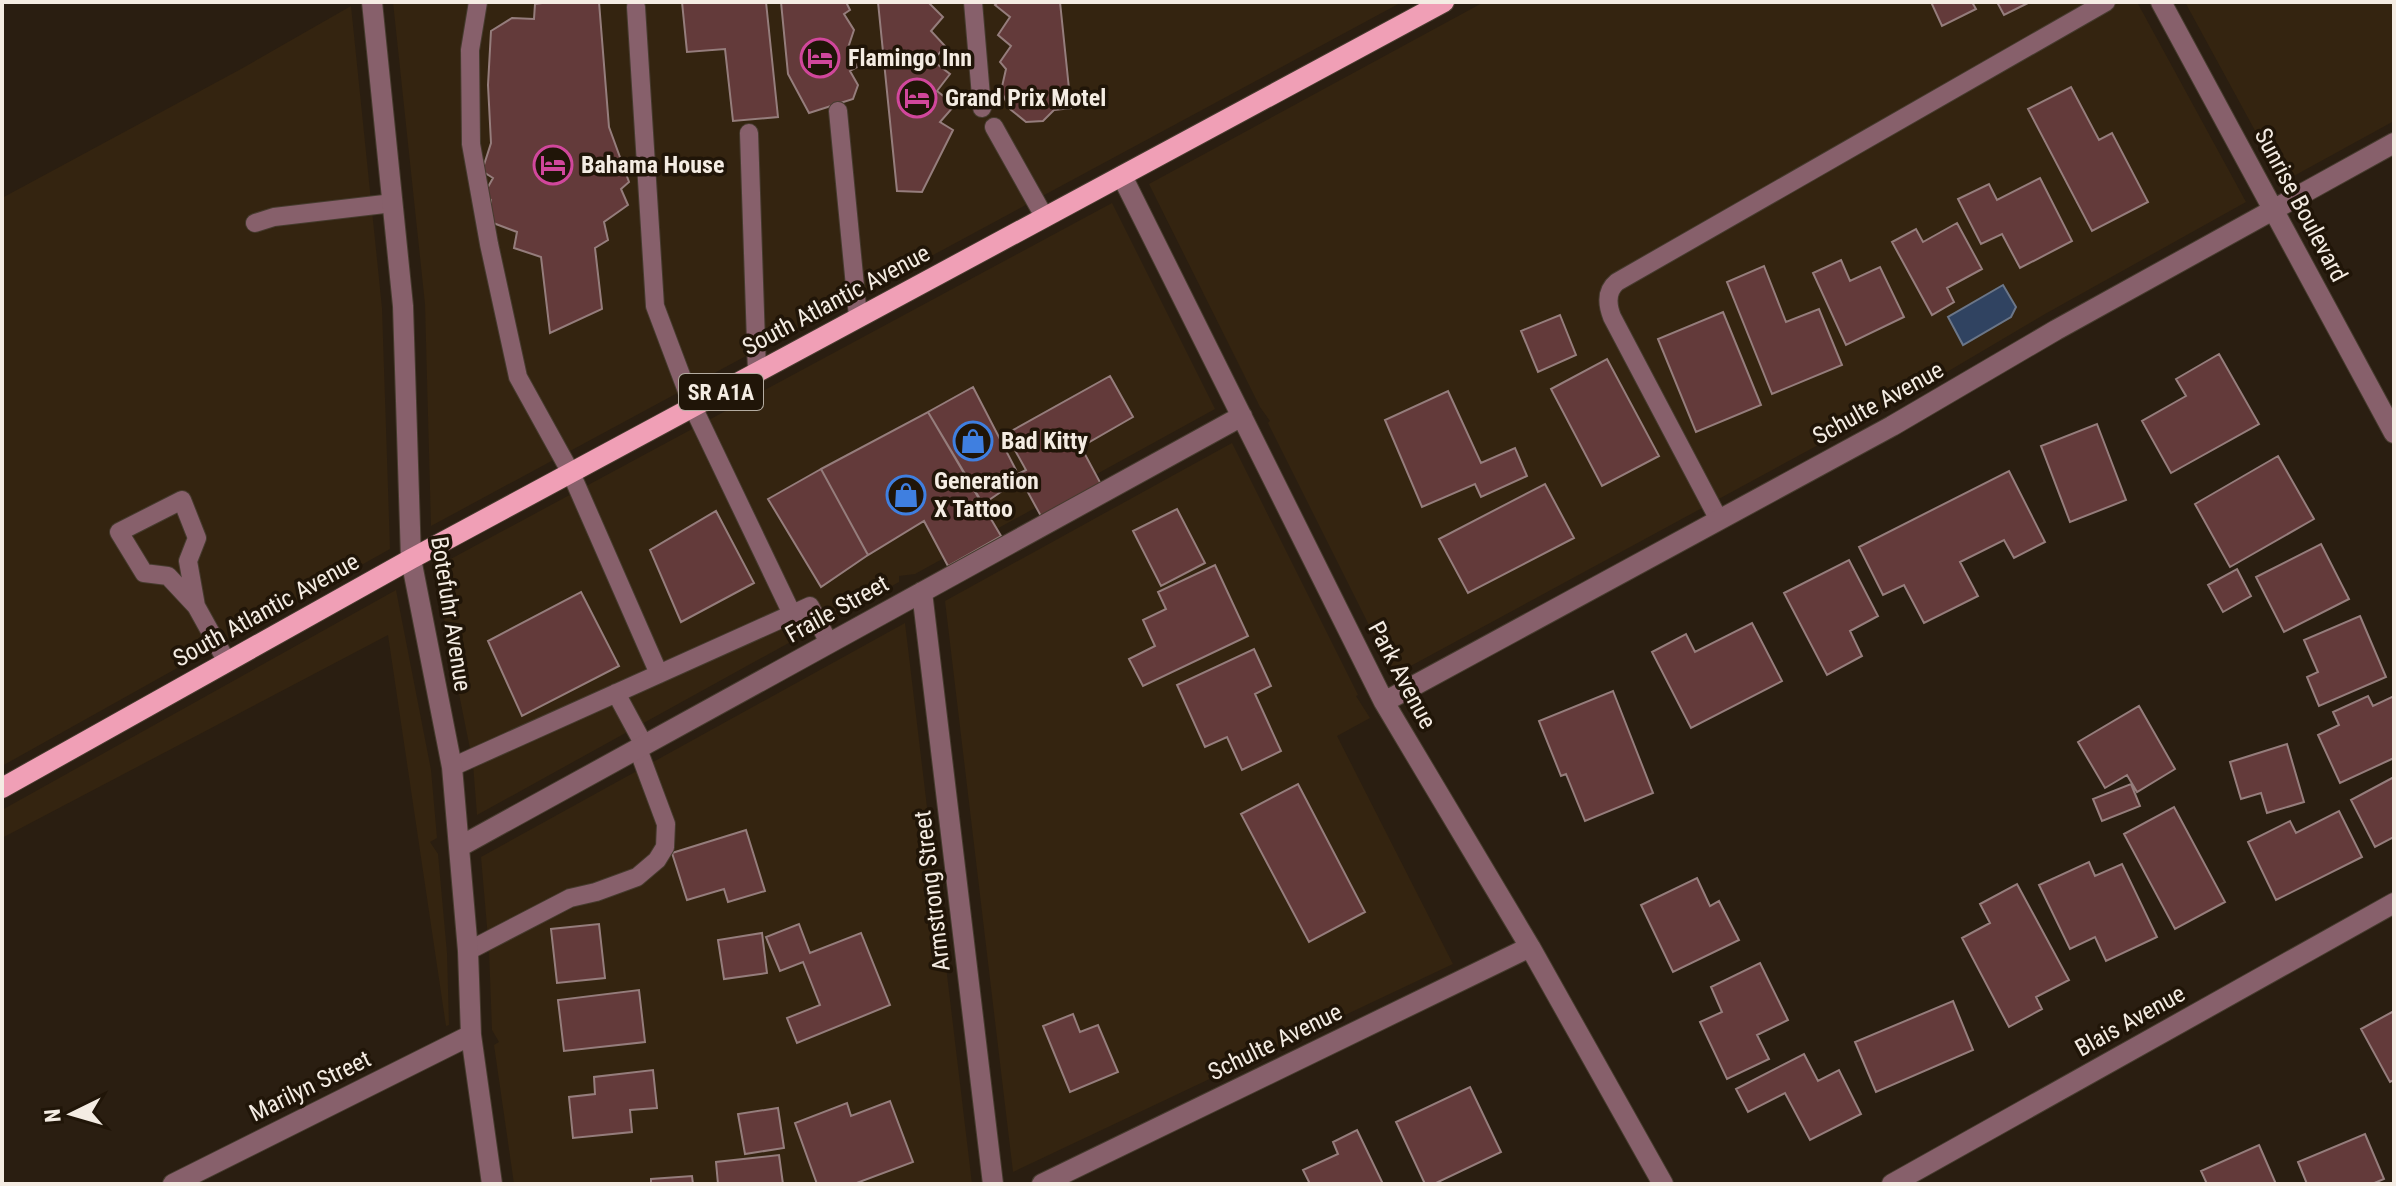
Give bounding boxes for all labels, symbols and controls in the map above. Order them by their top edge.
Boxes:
hotel icon: Flamingo Inn [799,37,841,79]
place label: Flamingo Inn [848,44,972,72]
hotel icon: Grand Prix Motel [896,77,938,119]
place label: Grand Prix Motel [945,84,1106,112]
street label: Sunrise Boulevard [2249,123,2353,287]
hotel icon: Bahama House [532,144,574,186]
place label: Bahama House [581,151,724,179]
street label: South Atlantic Avenue [738,239,934,361]
street label: Schulte Avenue [1808,356,1948,450]
road number: SR A1A [679,374,763,410]
shop icon: Bad Kitty [952,420,994,462]
place label: Bad Kitty [1001,427,1088,455]
place label: Generation X Tattoo [934,467,1039,523]
shop icon: Generation X Tattoo [885,474,927,516]
street label: Botefuhr Avenue [425,535,477,693]
street label: South Atlantic Avenue [168,547,364,673]
street label: Fraile Street [781,569,893,649]
street label: Park Avenue [1362,617,1442,733]
street label: Armstrong Street [908,809,956,973]
street label: Blais Avenue [2070,979,2190,1063]
street label: Schulte Avenue [1204,998,1346,1086]
street label: Marilyn Street [245,1045,375,1127]
north arrow [32,1074,112,1154]
text: N [40,1108,66,1124]

